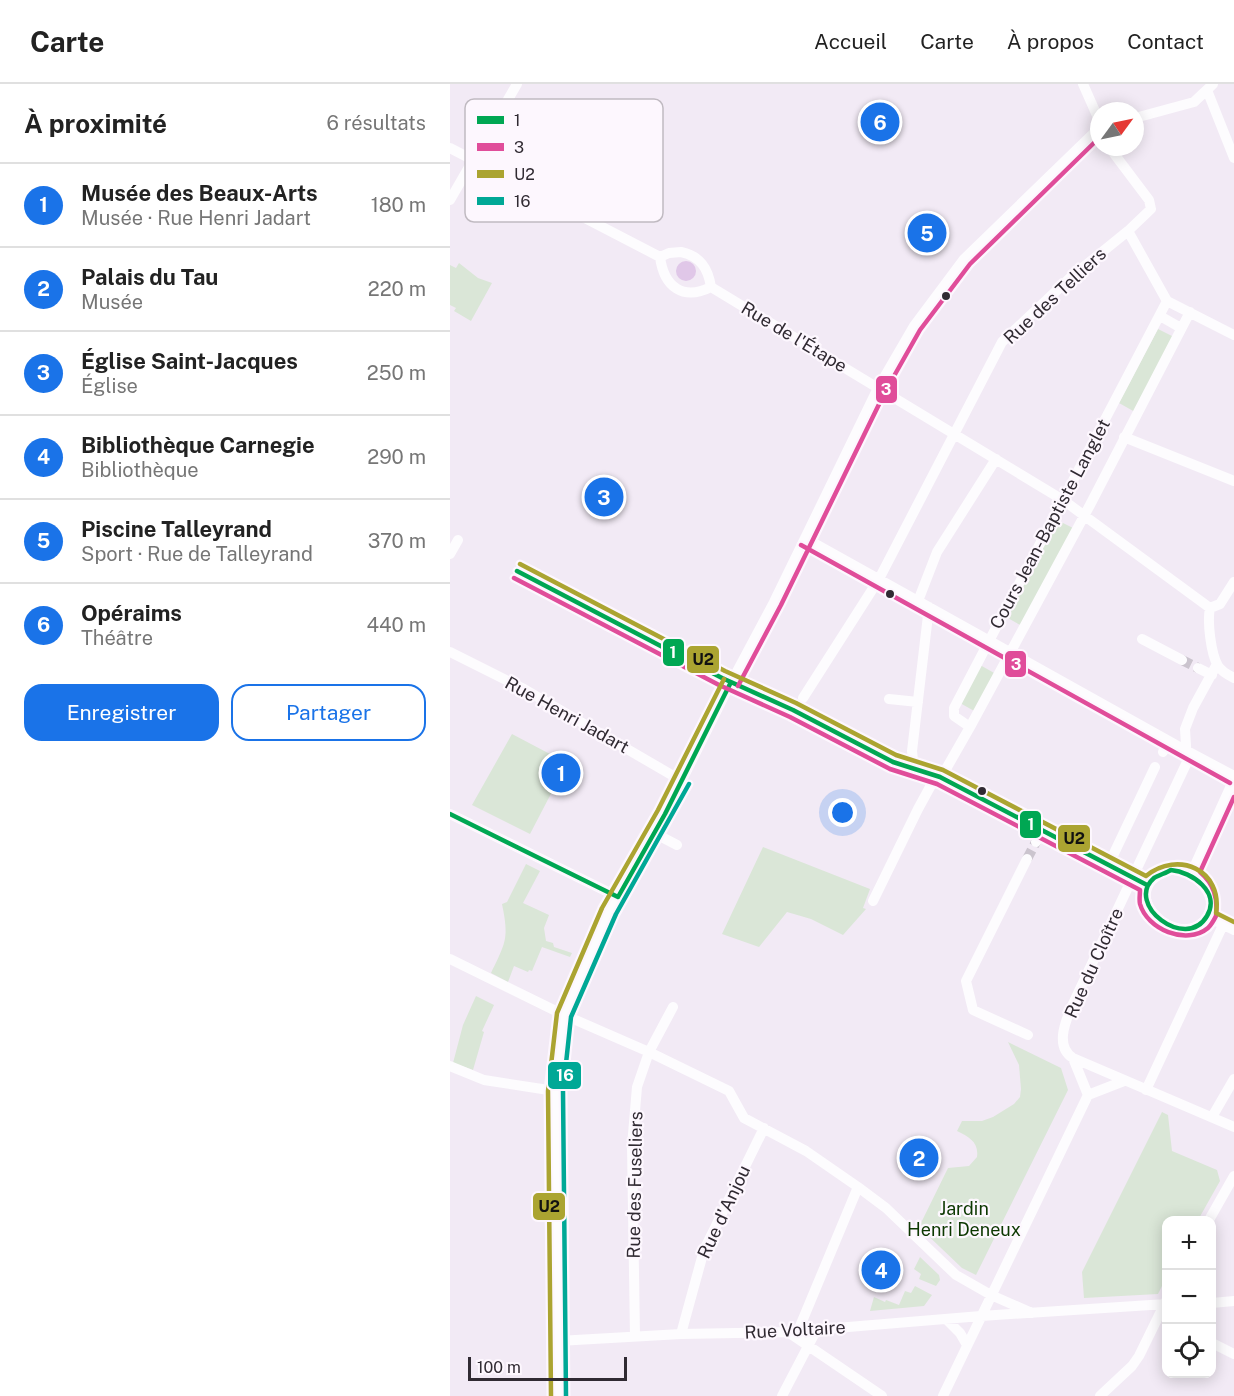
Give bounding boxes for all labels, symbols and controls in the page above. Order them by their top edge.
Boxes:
text: Carte [30,25,104,58]
text: Accueil [814,29,887,54]
text: Carte [920,29,974,54]
text: À propos [1007,29,1094,54]
text: Contact [1127,29,1204,54]
legend [465,99,663,222]
pin: 6 [860,99,900,144]
north arrow [1090,102,1144,156]
text: À proximité [24,108,167,139]
text: 6 résultats [326,111,426,135]
text: 1 [514,111,521,130]
text: 3 [514,138,524,157]
text: U2 [514,165,535,184]
text: Musée des Beaux-Arts [81,180,318,206]
text: 16 [514,192,531,211]
text: 1 [39,193,48,217]
text: 180 m [371,193,426,217]
text: Musée · Rue Henri Jadart [81,206,311,230]
pin: 5 [908,210,946,256]
street label: Rue des Telliers [999,243,1110,348]
text: Palais du Tau [81,264,218,290]
text: 2 [37,277,50,301]
text: 220 m [368,277,426,301]
text: Musée [81,290,143,314]
unlabelled marker [940,290,952,302]
street label: Rue de l'Étape [738,296,851,376]
text: Église Saint-Jacques [81,348,298,374]
text: 3 [37,361,50,385]
text: 250 m [367,361,426,385]
text: Église [81,374,138,398]
line badge: 3 [875,375,898,404]
text: 3 [881,380,891,399]
street label: Cours Jean-Baptiste Langlet [985,415,1114,632]
text: Bibliothèque Carnegie [81,432,315,458]
text: 4 [37,445,50,469]
text: 290 m [367,445,426,469]
text: Bibliothèque [81,458,199,482]
pin: 3 [584,474,624,520]
text: Piscine Talleyrand [81,516,272,542]
text: 5 [37,529,50,553]
text: 370 m [368,529,426,553]
text: Sport · Rue de Talleyrand [81,542,313,566]
unlabelled marker [884,588,896,600]
text: Opéraims [81,600,182,626]
text: 6 [37,613,50,637]
text: 440 m [366,613,426,637]
text: Théâtre [81,626,153,650]
line badge: 1 [662,638,685,667]
text: 1 [670,643,676,662]
line badge: U2 [686,645,720,674]
text: U2 [692,650,714,669]
line badge: 3 [1004,650,1027,678]
text: 3 [1011,655,1021,674]
street label: Rue Henri Jadart [502,672,633,757]
button: Enregistrer [24,684,219,741]
button: Partager [231,684,426,741]
pin: 1 [542,750,580,796]
unlabelled marker [976,785,988,797]
your location [828,798,857,827]
line badge: 1 [1019,810,1042,839]
text: 1 [1028,815,1034,834]
line badge: U2 [1057,824,1091,853]
text: U2 [1063,829,1085,848]
street label: Rue du Cloître [1060,904,1127,1021]
line badge: 16 [547,1061,582,1090]
text: 16 [556,1066,574,1085]
street label: Rue des Fuseliers [623,1111,646,1259]
pin: 2 [900,1136,938,1180]
street label: Rue d'Anjou [693,1162,754,1262]
line badge: U2 [532,1192,566,1221]
text: U2 [538,1197,560,1216]
park label: Jardin Henri Deneux [907,1198,1021,1240]
map controls [1162,1216,1216,1378]
button: + [1162,1216,1216,1270]
pin: 4 [862,1248,900,1292]
button: − [1162,1270,1216,1324]
street label: Rue Voltaire [744,1316,846,1343]
button: locate [1162,1324,1216,1378]
scale bar [468,1354,627,1382]
text: 100 m [477,1358,521,1377]

